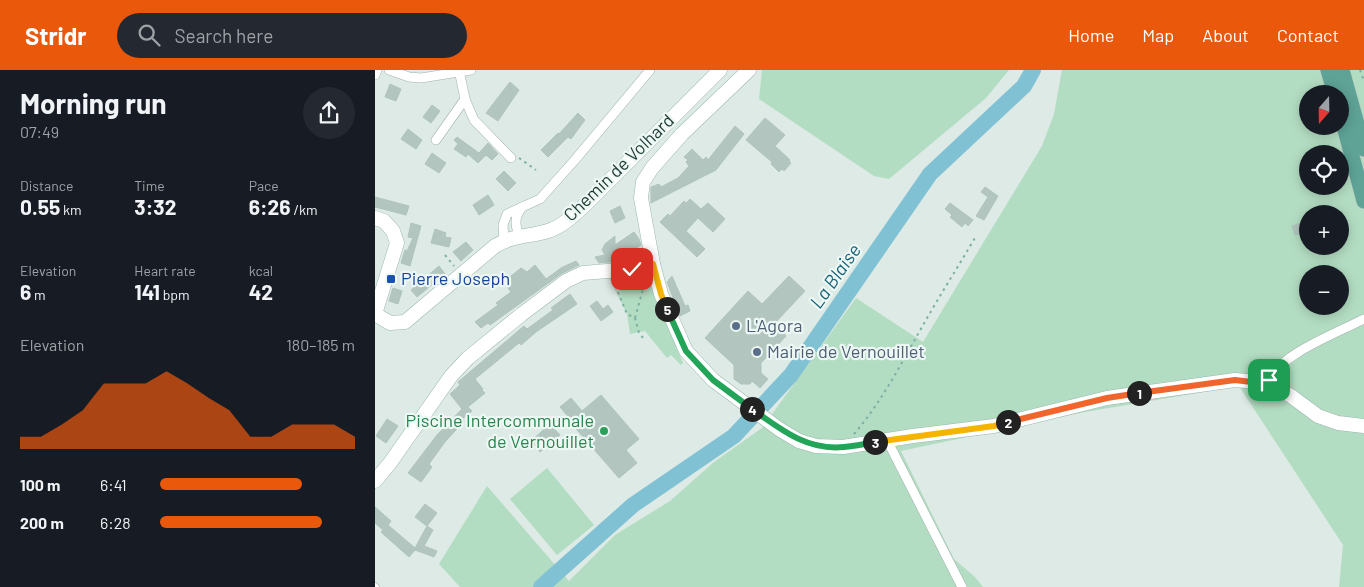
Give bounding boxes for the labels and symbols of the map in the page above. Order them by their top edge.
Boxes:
north arrow [1299,85,1349,135]
street label: Chemin de Volhard [559,109,678,225]
water label: La Blaise [804,239,865,312]
pin [611,248,653,290]
place label: Pierre Joseph [401,267,510,289]
marker: Pierre Joseph [385,273,397,285]
pin: 5 [655,296,679,322]
place label: L'Agora [746,314,802,336]
marker: L'Agora [730,320,742,332]
place label: Mairie de Vernouillet [767,340,925,362]
marker: Mairie de Vernouillet [751,346,763,358]
pin [1248,359,1290,401]
pin: 1 [1127,380,1151,406]
pin: 4 [739,396,765,422]
place label: Piscine Intercommunale de Vernouillet [406,409,594,452]
pin: 2 [995,410,1021,434]
marker: Piscine Intercommunale de Vernouillet [598,425,610,437]
pin: 3 [863,430,887,454]

